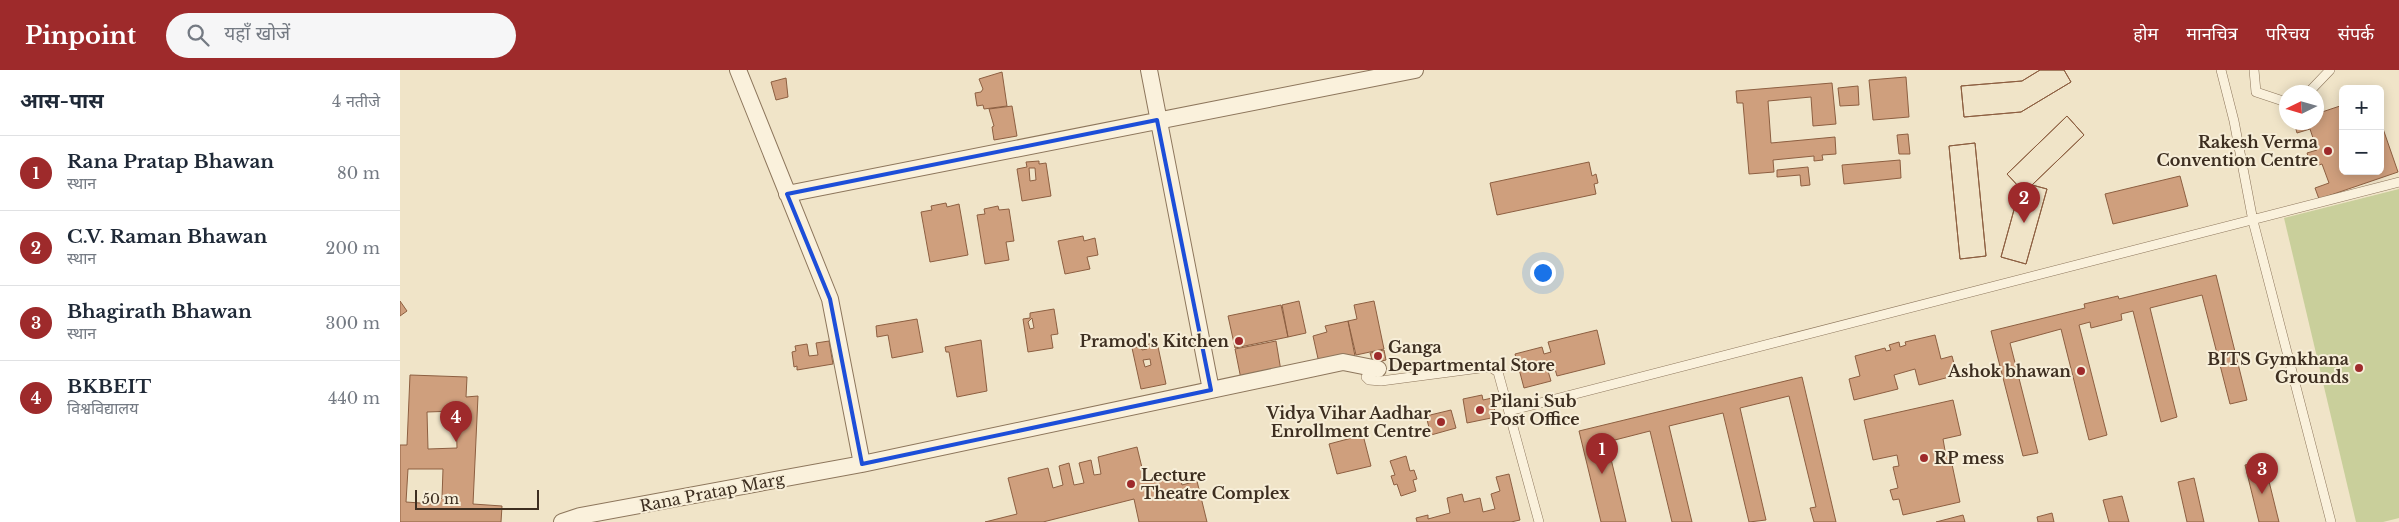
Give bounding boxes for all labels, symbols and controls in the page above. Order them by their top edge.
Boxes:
search box [166,13,516,58]
text: Pinpoint [25,21,136,50]
icon: search [184,21,212,49]
text: यहाँ खोजें [224,22,290,45]
text: होम [2133,23,2158,45]
text: मानचित्र [2186,23,2238,45]
text: परिचय [2266,23,2310,45]
text: संपर्क [2338,23,2374,45]
north arrow [2279,85,2324,130]
map controls [2339,85,2384,175]
button: + [2339,85,2384,130]
text: आस-पास [20,88,104,114]
text: 4 नतीजे [332,91,380,111]
button: − [2339,130,2384,175]
place label: Rakesh Verma Convention Centre [2157,132,2318,170]
marker: Rakesh Verma Convention Centre [2322,145,2334,157]
text: Rana Pratap Bhawan [67,150,274,173]
text: 1 [33,163,39,183]
text: 80 m [337,163,380,183]
text: स्थान [67,173,96,193]
pin: 2 [2008,182,2040,223]
text: C.V. Raman Bhawan [67,225,267,248]
text: 2 [31,238,41,258]
text: 200 m [326,238,380,258]
text: स्थान [67,248,96,268]
your location [1530,260,1556,286]
text: Bhagirath Bhawan [67,300,252,323]
text: 3 [31,313,41,333]
text: 300 m [326,313,380,333]
text: स्थान [67,323,96,343]
place label: Pramod's Kitchen [1080,331,1229,351]
marker: Pramod's Kitchen [1233,335,1245,347]
place label: Ganga Departmental Store [1388,337,1555,375]
place label: BITS Gymkhana Grounds [2207,349,2349,387]
marker: Ganga Departmental Store [1372,350,1384,362]
place label: Ashok bhawan [1947,361,2071,381]
marker: BITS Gymkhana Grounds [2353,362,2365,374]
marker: Ashok bhawan [2075,365,2087,377]
text: BKBEIT [67,375,151,398]
text: 4 [31,388,41,408]
text: 440 m [328,388,380,408]
place label: Pilani Sub Post Office [1490,391,1580,429]
text: विश्वविद्यालय [67,398,138,418]
pin: 4 [440,401,472,442]
place label: Vidya Vihar Aadhar Enrollment Centre [1266,403,1431,441]
marker: Pilani Sub Post Office [1474,404,1486,416]
marker: Vidya Vihar Aadhar Enrollment Centre [1435,416,1447,428]
pin: 1 [1586,433,1618,474]
place label: RP mess [1934,448,2004,468]
marker: RP mess [1918,452,1930,464]
pin: 3 [2246,453,2278,494]
place label: Lecture Theatre Complex [1141,465,1290,503]
street label: Rana Pratap Marg [638,468,787,516]
marker: Lecture Theatre Complex [1125,478,1137,490]
scale bar [415,487,539,510]
text: 50 m [422,490,459,508]

